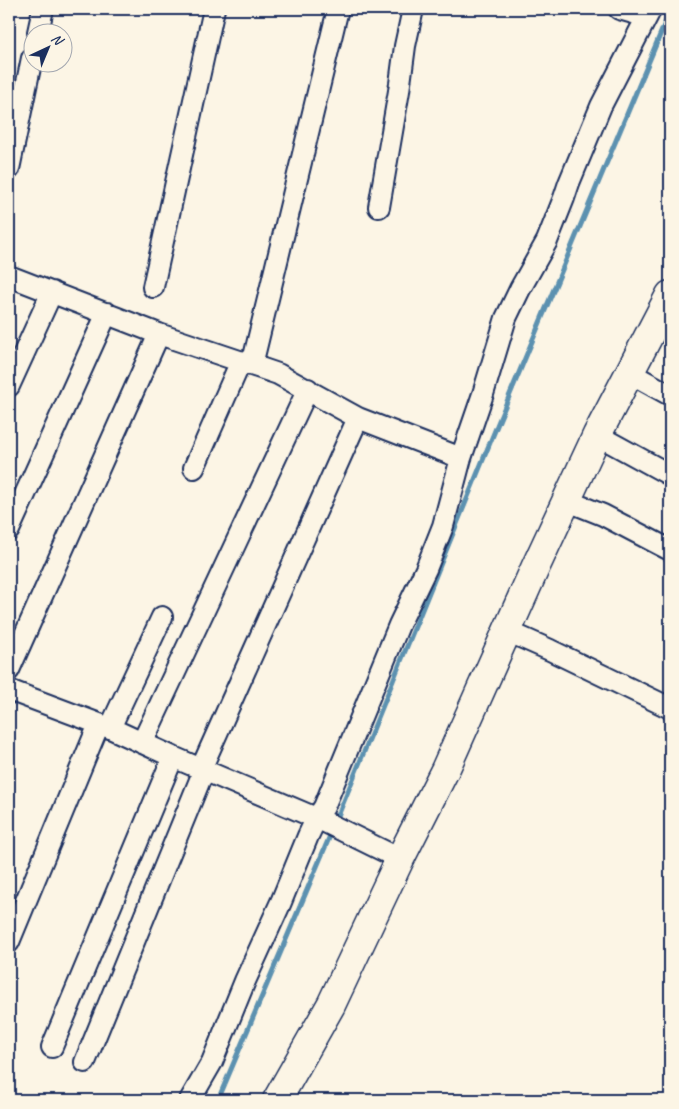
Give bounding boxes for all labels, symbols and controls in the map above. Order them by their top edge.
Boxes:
north arrow [22,22,72,72]
text: N [48,30,67,50]

